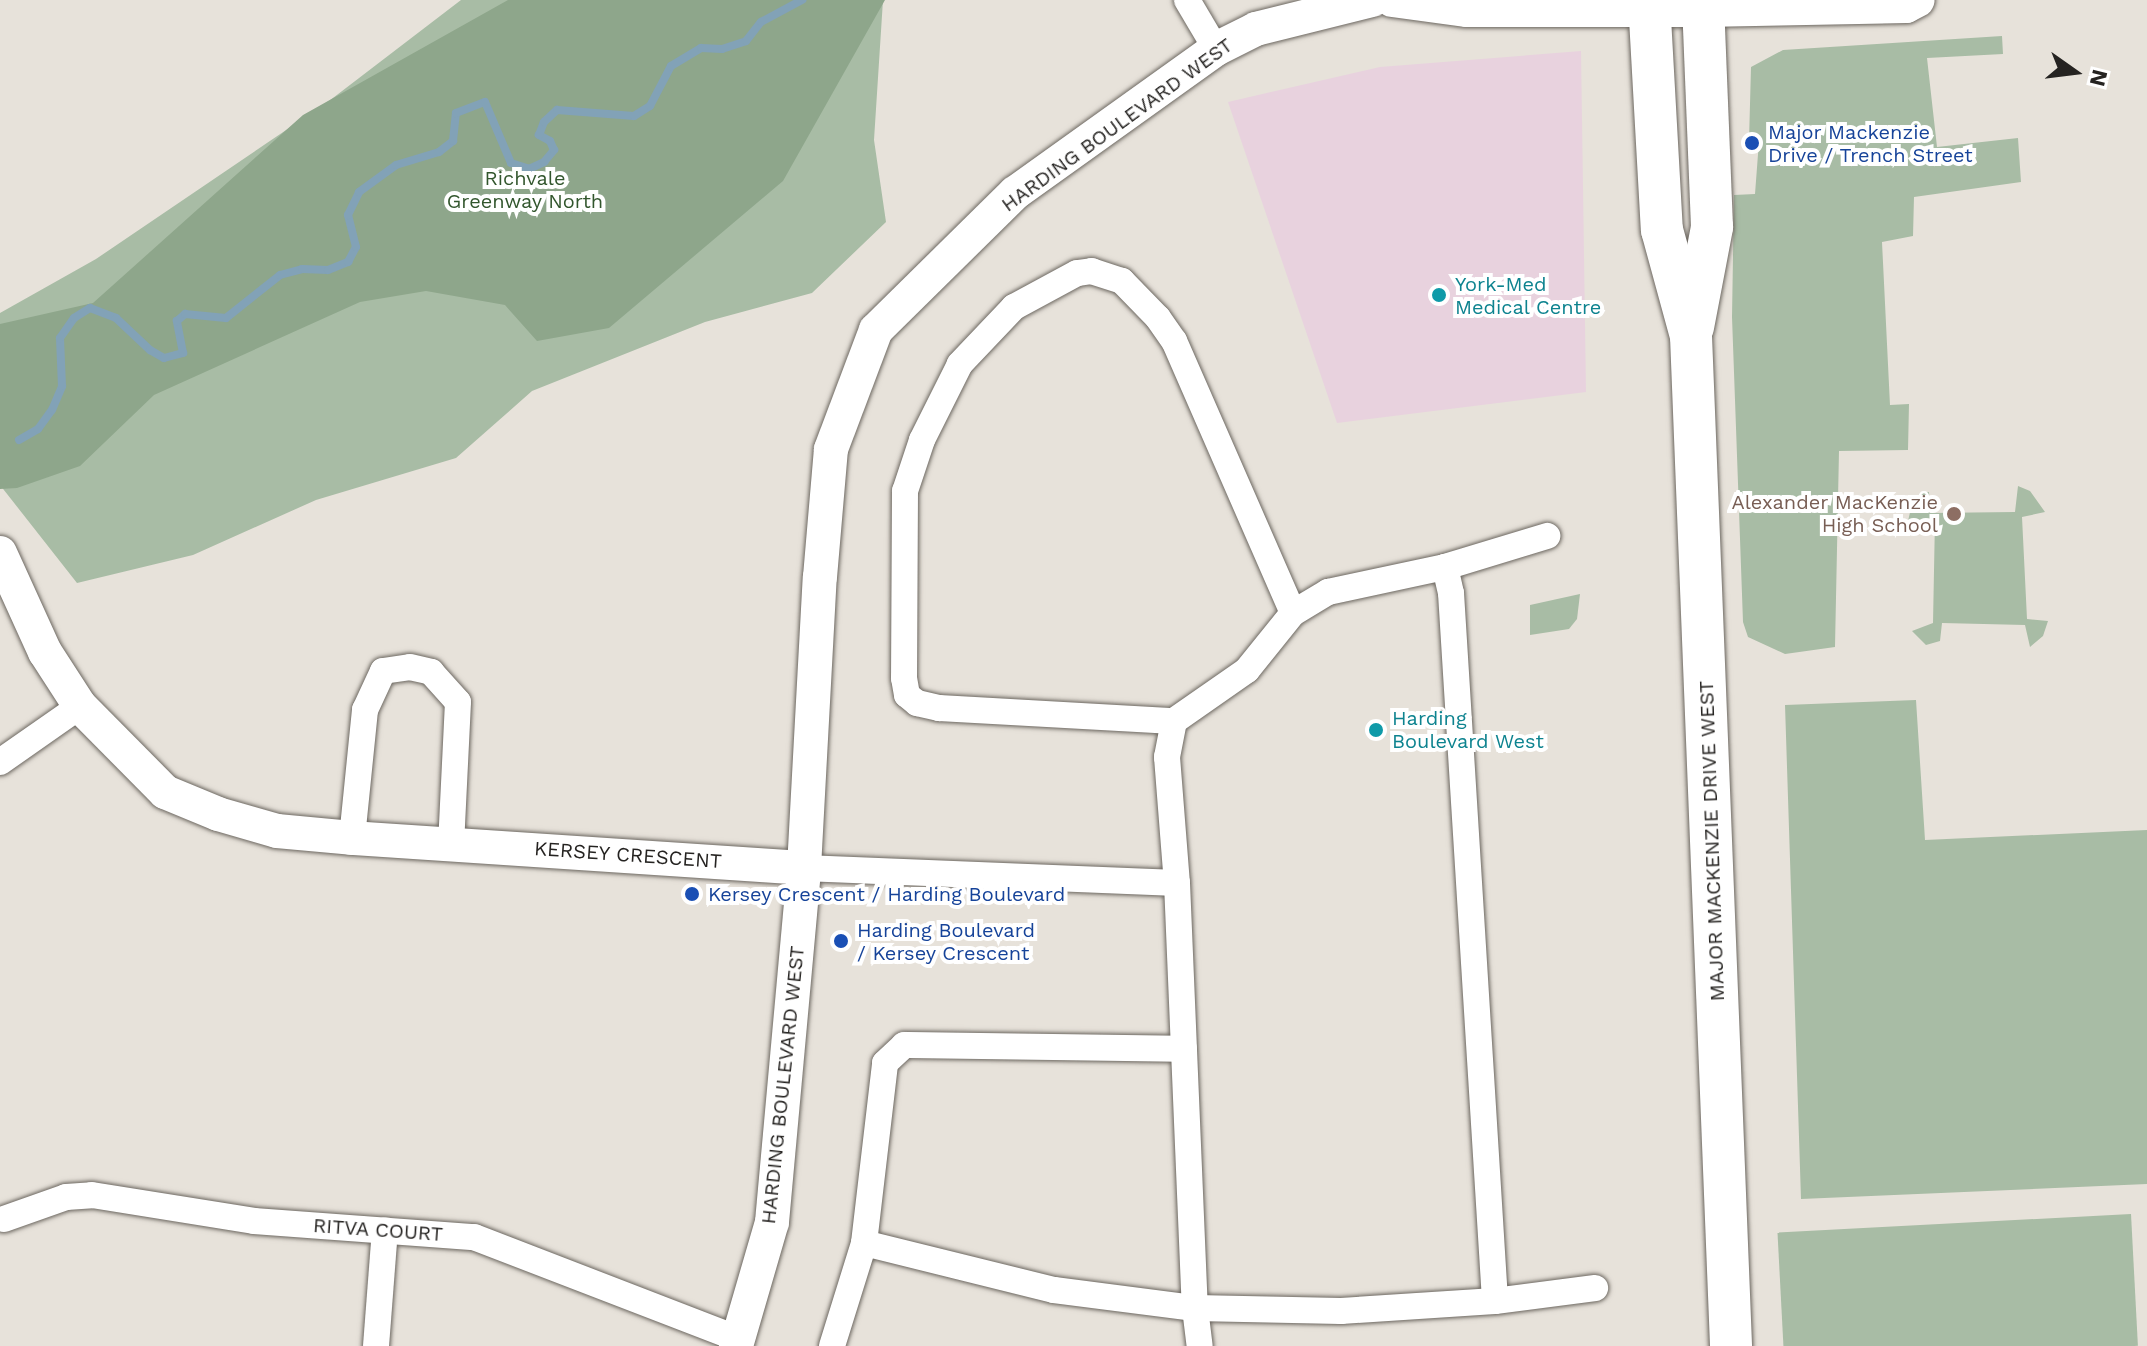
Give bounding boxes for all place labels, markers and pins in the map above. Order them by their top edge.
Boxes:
place label: Major Mackenzie Drive / Trench Street [1768,120,1973,167]
marker: Major Mackenzie Drive / Trench Street [1743,134,1761,152]
place label: York-Med Medical Centre [1455,272,1602,319]
marker: York-Med Medical Centre [1430,286,1448,304]
place label: Alexander MacKenzie High School [1731,490,1938,537]
marker: Alexander MacKenzie High School [1945,505,1963,523]
place label: Harding Boulevard West [1392,706,1544,753]
marker: Harding Boulevard West [1367,721,1385,739]
place label: Kersey Crescent / Harding Boulevard [708,882,1066,906]
marker: Kersey Crescent / Harding Boulevard [683,885,701,903]
place label: Harding Boulevard / Kersey Crescent [857,918,1035,965]
marker: Harding Boulevard / Kersey Crescent [832,932,850,950]

